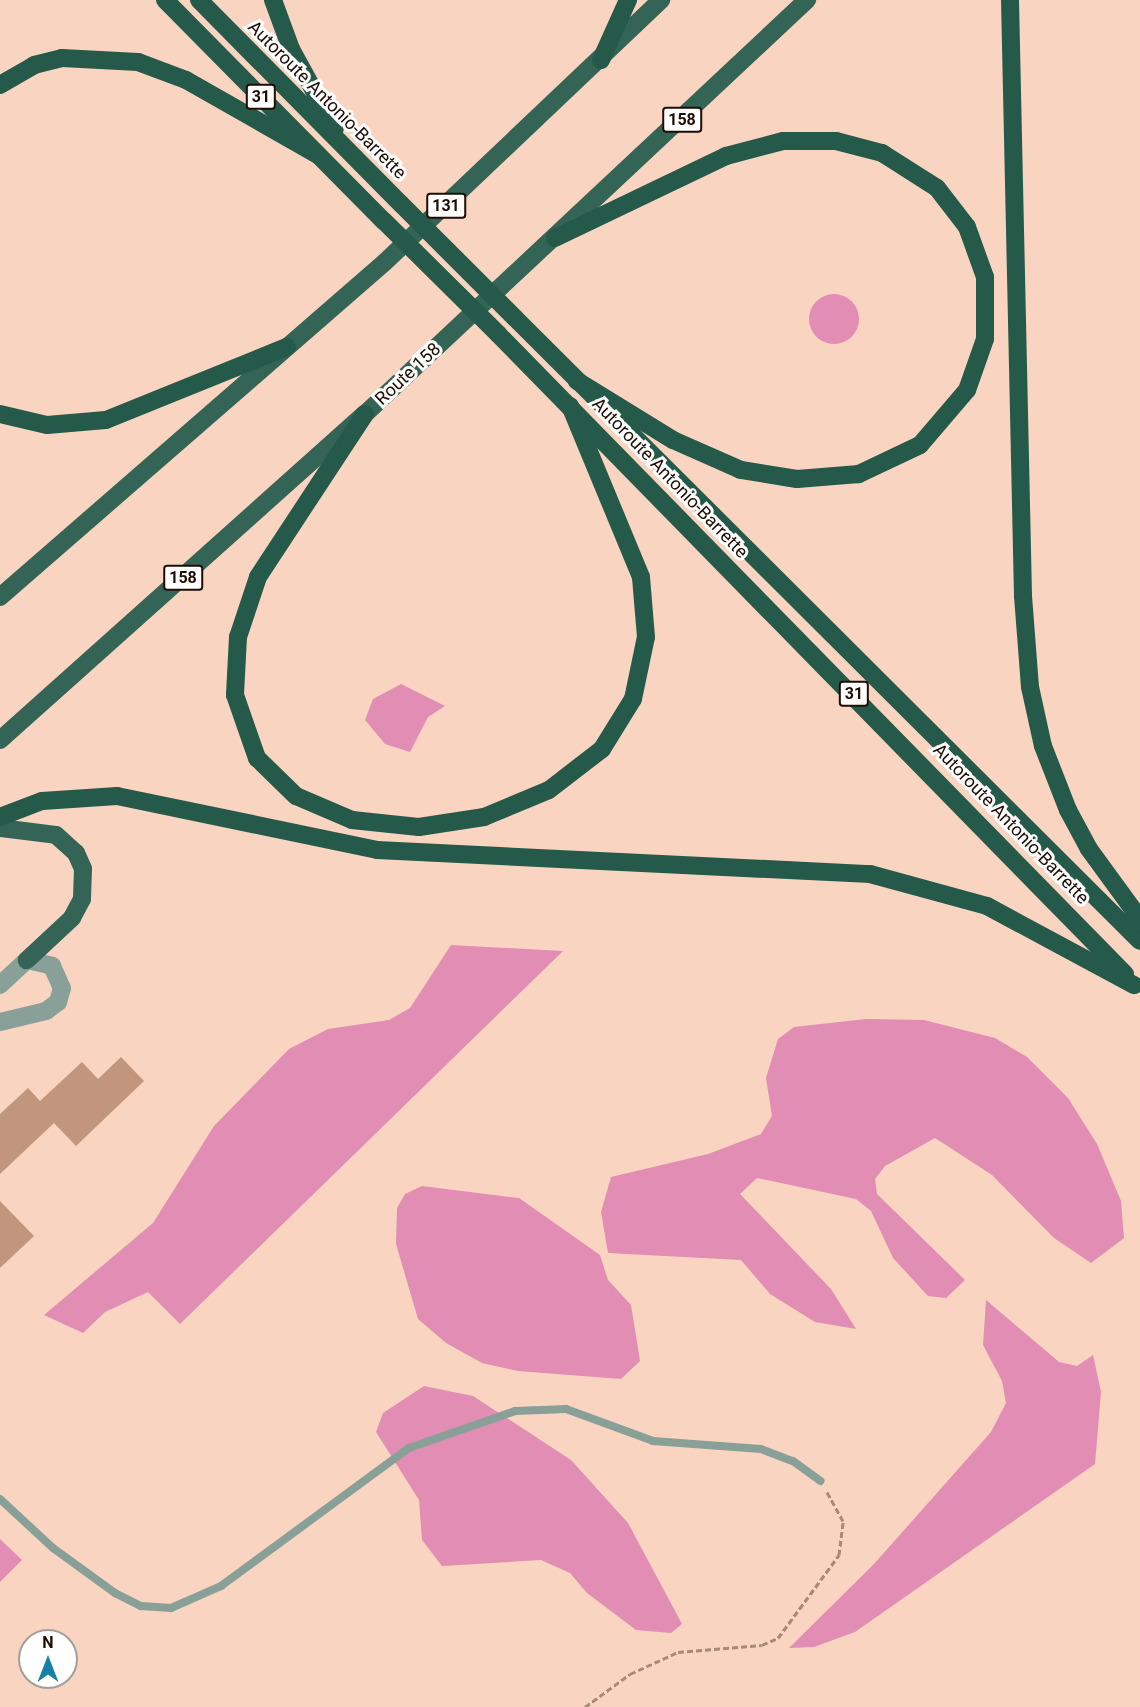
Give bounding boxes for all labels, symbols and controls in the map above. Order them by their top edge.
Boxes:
street label: Autoroute Antonio-Barrette [243,16,411,184]
road number: 31 [244,84,278,110]
road number: 158 [661,107,703,133]
road number: 131 [425,193,467,219]
street label: Route 158 [371,338,445,410]
street label: Autoroute Antonio-Barrette [588,393,752,563]
road number: 158 [162,565,204,591]
road number: 31 [838,681,870,707]
street label: Autoroute Antonio-Barrette [929,739,1093,909]
north arrow [18,1629,78,1689]
text: N [42,1633,54,1652]

